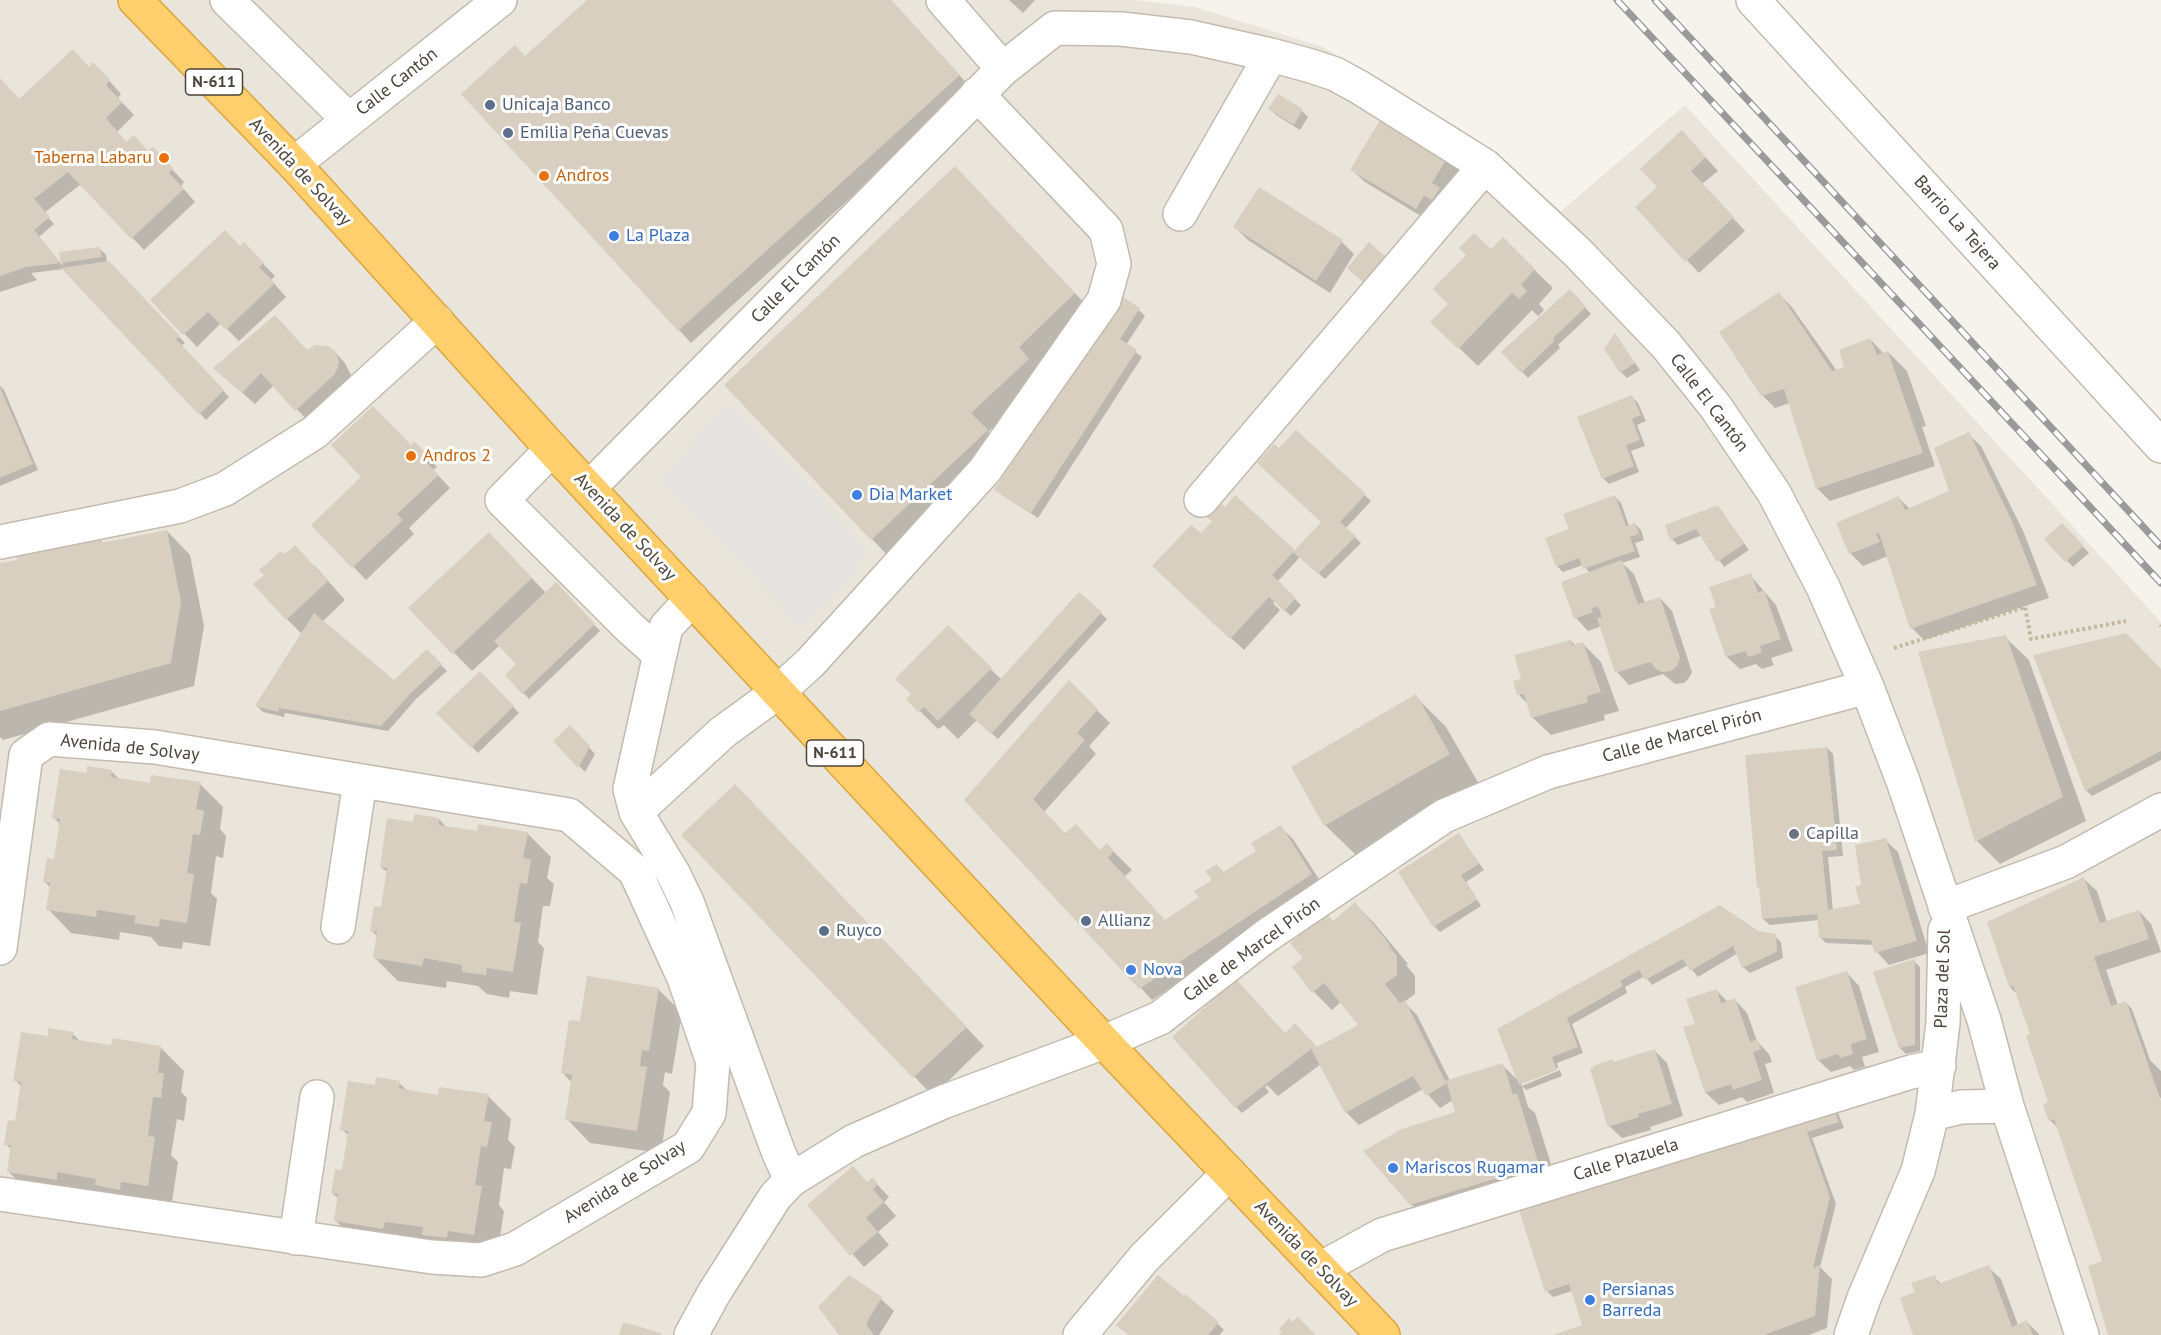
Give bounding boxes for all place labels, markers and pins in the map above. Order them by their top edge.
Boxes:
place label: Unicaja Banco [502,94,611,116]
marker: Unicaja Banco [483,98,497,112]
place label: Emilia Peña Cuevas [520,122,669,144]
marker: Emilia Peña Cuevas [501,126,515,140]
place label: Taberna Labaru [34,147,152,169]
marker: Taberna Labaru [157,151,171,165]
place label: Andros [556,165,609,187]
marker: Andros [537,169,551,183]
place label: La Plaza [626,225,690,247]
marker: La Plaza [607,229,621,243]
place label: Andros 2 [423,445,491,467]
marker: Andros 2 [404,449,418,463]
place label: Dia Market [869,484,952,506]
marker: Dia Market [850,488,864,502]
place label: Capilla [1806,823,1859,845]
marker: Capilla [1787,827,1801,841]
place label: Allianz [1098,910,1151,932]
marker: Allianz [1079,914,1093,928]
place label: Ruyco [836,920,882,942]
marker: Ruyco [817,924,831,938]
place label: Nova [1143,959,1182,981]
marker: Nova [1124,963,1138,977]
place label: Mariscos Rugamar [1405,1157,1545,1179]
marker: Mariscos Rugamar [1386,1161,1400,1175]
place label: Persianas Barreda [1602,1279,1674,1322]
marker: Persianas Barreda [1583,1293,1597,1307]

